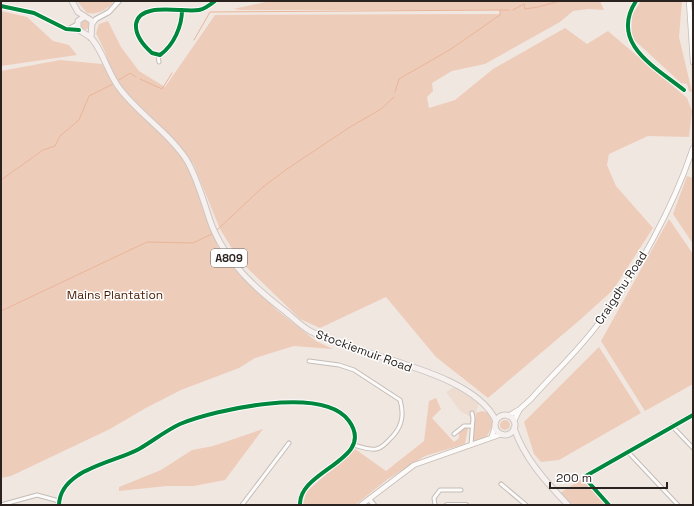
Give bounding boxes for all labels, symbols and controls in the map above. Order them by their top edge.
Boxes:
street label: Craigdhu Road [591,248,651,328]
road number: A809 [211,249,247,267]
park label: Mains Plantation [67,287,163,303]
street label: Stockiemuir Road [314,326,414,376]
scale bar [550,464,667,490]
text: 200 m [556,470,592,486]

